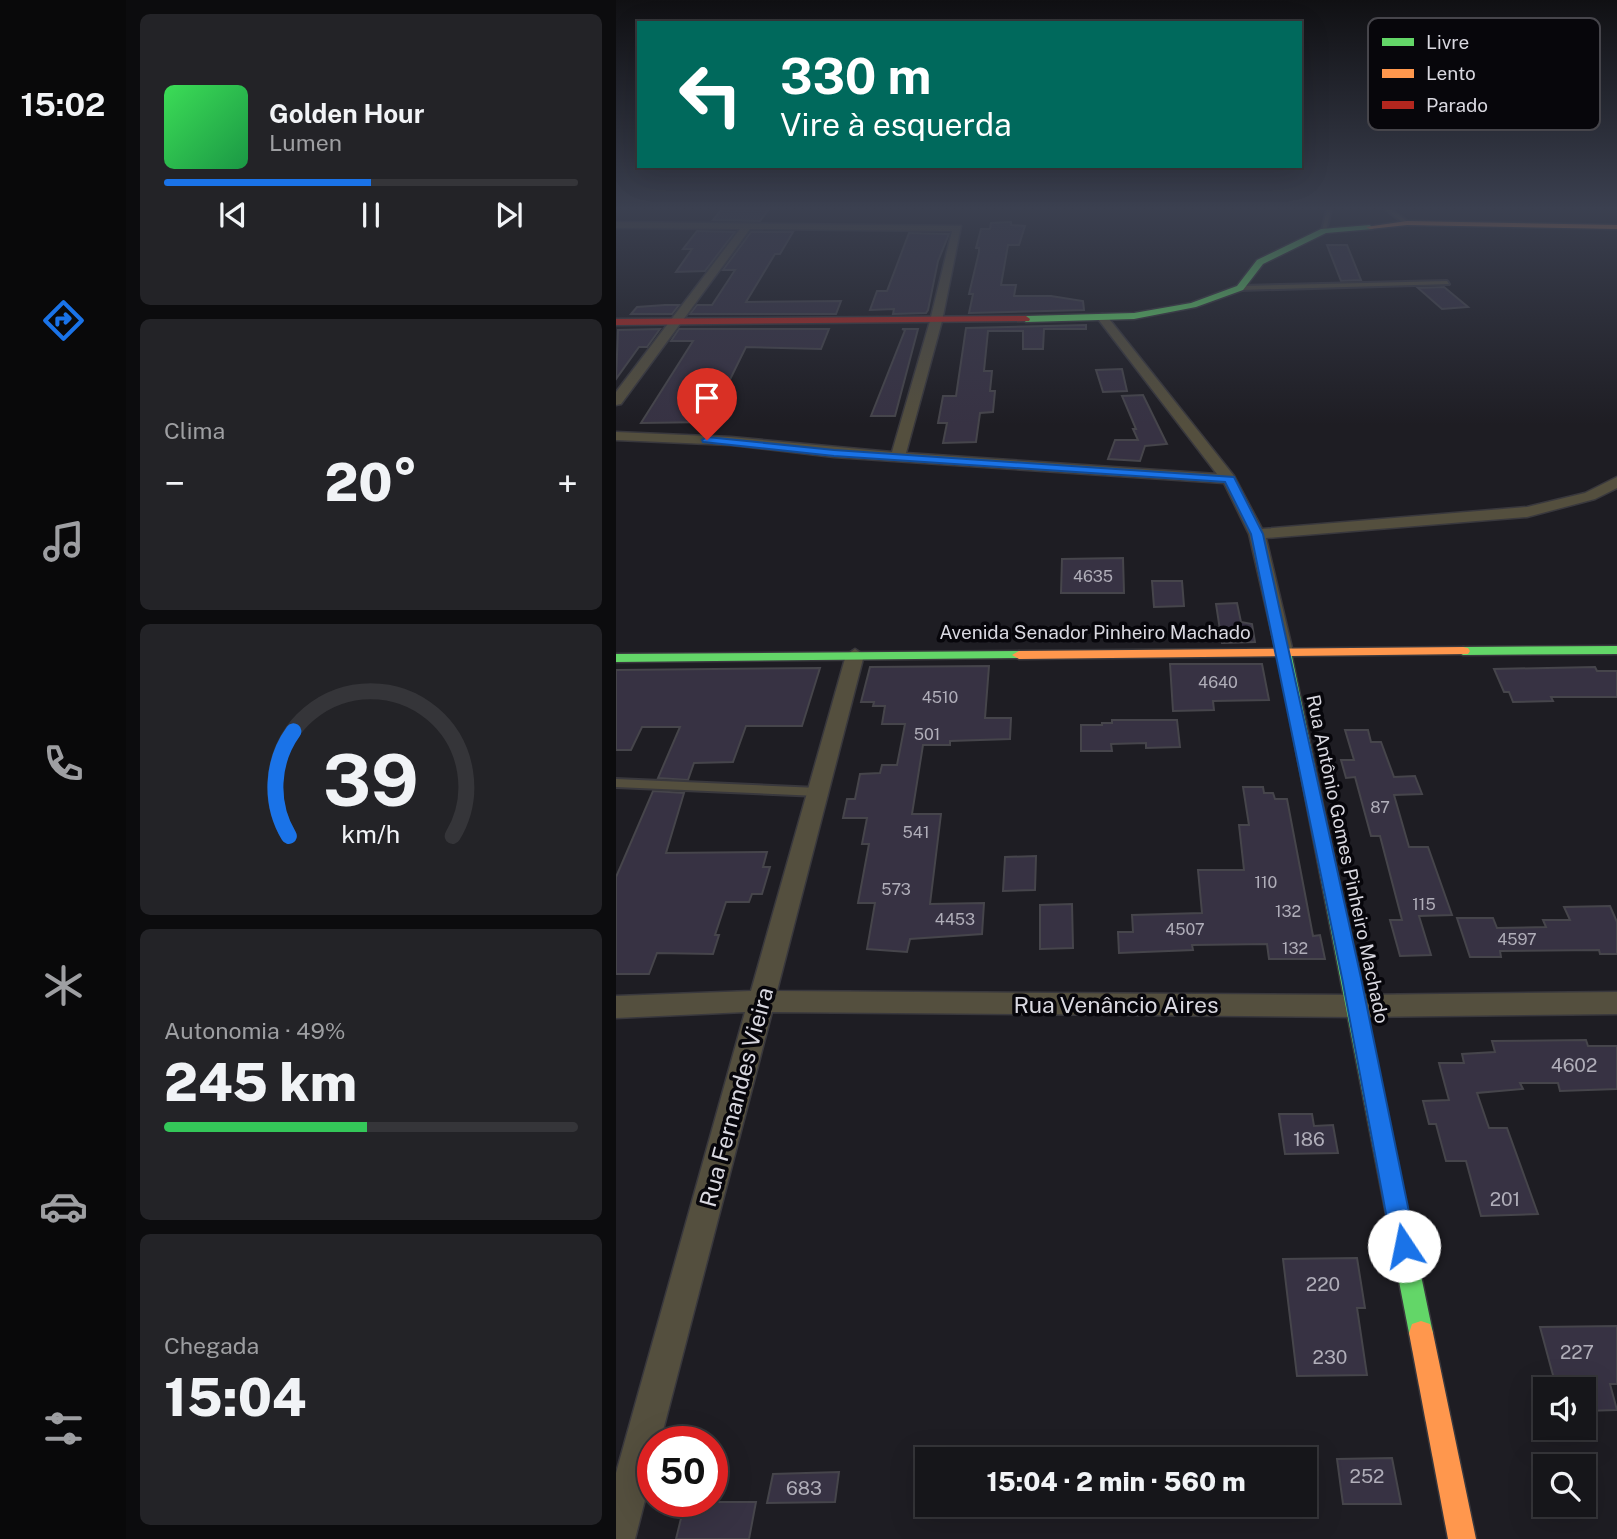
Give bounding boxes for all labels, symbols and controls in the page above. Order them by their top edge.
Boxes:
legend [1368,18,1600,130]
text: Livre [1426,31,1469,53]
text: 330 m [780,47,931,105]
icon: left [665,49,756,140]
text: Lento [1426,62,1476,84]
text: 15:02 [21,86,105,123]
text: Parado [1426,94,1488,116]
text: Golden Hour [269,98,424,129]
text: Vire à esquerda [780,106,1012,143]
text: Lumen [269,129,342,156]
icon: previous [214,196,252,234]
icon: pause [352,196,390,234]
icon: next [490,196,528,234]
icon: directions [39,296,88,345]
pin [677,368,737,440]
icon: arrive [688,379,726,417]
text: Clima [164,417,225,444]
text: 20° [324,452,418,513]
text: − [164,461,185,506]
text: + [557,461,578,506]
icon: music [39,517,88,566]
house number: 4635 [1073,567,1113,586]
street label: Avenida Senador Pinheiro Machado [939,621,1251,643]
house number: 4640 [1198,673,1238,692]
house number: 4510 [922,688,958,707]
street label: Rua Antônio Gomes Pinheiro Machado [1302,693,1394,1025]
house number: 501 [914,725,940,744]
text: 39 [323,737,419,822]
icon: phone [39,739,88,788]
house number: 87 [1370,798,1390,817]
text: km/h [342,818,400,848]
house number: 541 [903,823,929,842]
house number: 110 [1255,873,1278,892]
house number: 573 [881,880,911,899]
house number: 115 [1412,895,1436,914]
house number: 132 [1275,902,1301,921]
house number: 4453 [935,910,975,929]
house number: 4507 [1165,920,1205,939]
house number: 4597 [1497,930,1537,949]
house number: 132 [1282,939,1308,958]
icon: climate [39,961,88,1010]
street label: Rua Fernandes Vieira [694,984,778,1210]
street label: Rua Venâncio Aires [1013,991,1219,1018]
text: Autonomia · 49% [164,1017,346,1044]
text: 245 km [164,1052,357,1113]
house number: 4602 [1551,1054,1597,1076]
house number: 186 [1293,1128,1325,1150]
icon: car [39,1182,88,1231]
house number: 201 [1490,1188,1520,1210]
position arrow [1367,1209,1441,1283]
house number: 220 [1306,1273,1340,1295]
text: Chegada [164,1332,259,1359]
house number: 227 [1560,1341,1594,1363]
house number: 230 [1313,1346,1347,1368]
text: 15:04 [164,1367,307,1428]
map controls [1533,1377,1596,1517]
button: sound [1533,1377,1596,1440]
icon: filters [39,1404,88,1453]
speed limit sign: 50 [637,1426,728,1517]
button: search [1533,1454,1596,1517]
house number: 252 [1350,1465,1384,1487]
text: 15:04 · 2 min · 560 m [986,1466,1246,1497]
house number: 683 [786,1477,822,1499]

